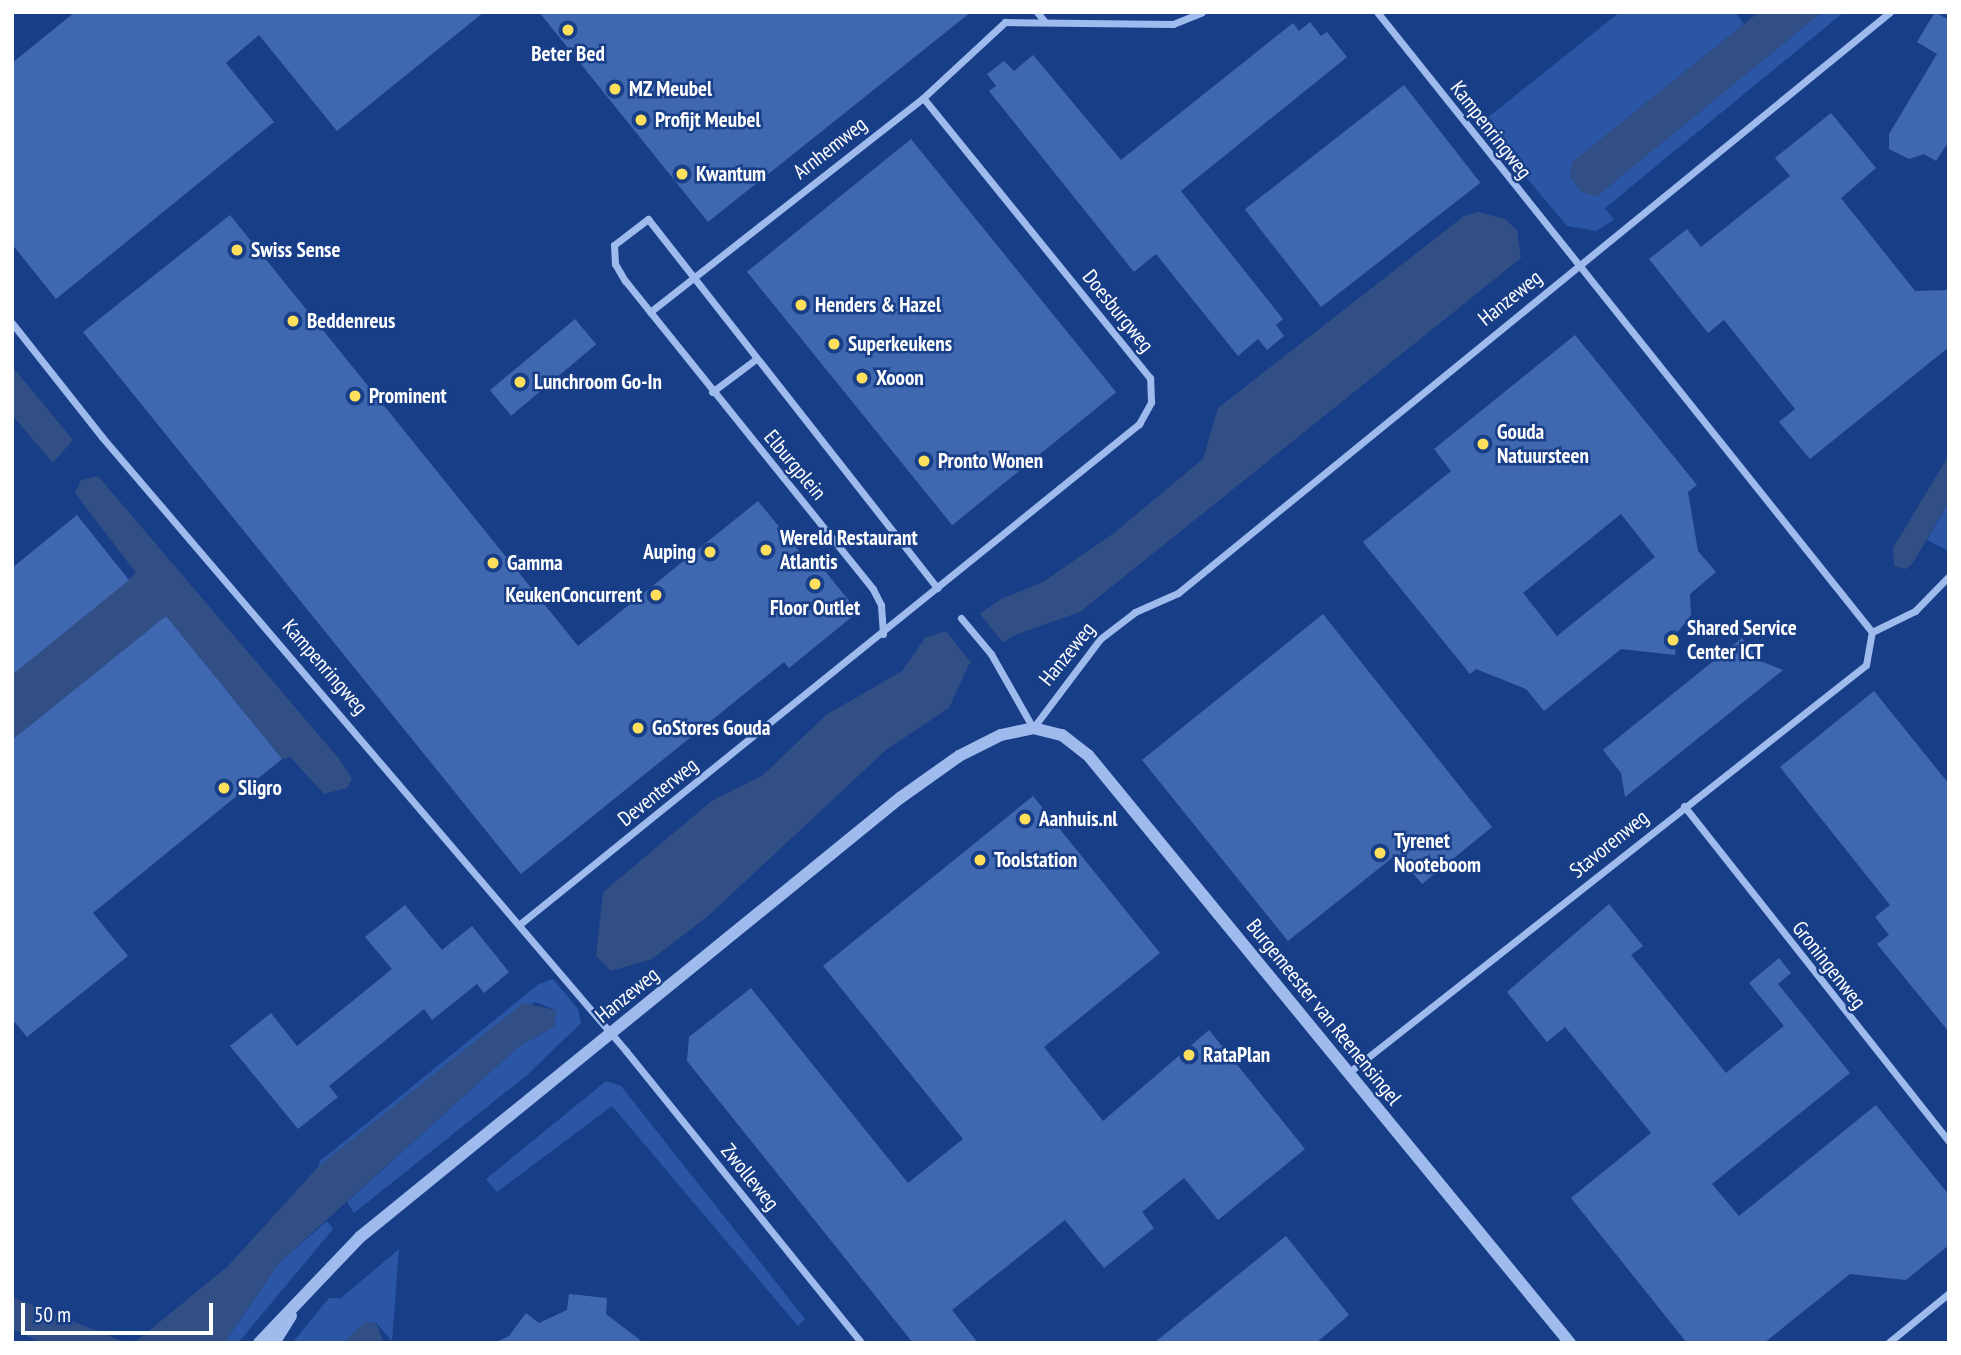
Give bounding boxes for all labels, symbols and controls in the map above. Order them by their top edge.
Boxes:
marker: Beter Bed [560,22,576,38]
place label: Beter Bed [531,41,605,67]
place label: MZ Meubel [629,76,712,102]
street label: Kampenringweg [1445,76,1537,184]
marker: MZ Meubel [607,81,623,97]
place label: Profijt Meubel [655,107,761,133]
marker: Profijt Meubel [633,112,649,128]
street label: Arnhemweg [788,112,872,184]
place label: Kwantum [696,161,766,187]
marker: Kwantum [674,166,690,182]
place label: Swiss Sense [251,237,340,263]
marker: Swiss Sense [229,242,245,258]
street label: Doesburgweg [1077,265,1159,357]
street label: Hanzeweg [1473,265,1547,331]
place label: Henders & Hazel [815,292,941,318]
marker: Henders & Hazel [793,297,809,313]
place label: Beddenreus [307,308,395,334]
marker: Beddenreus [285,313,301,329]
place label: Superkeukens [848,331,952,357]
marker: Superkeukens [826,336,842,352]
place label: Xooon [876,365,924,391]
place label: Lunchroom Go-In [534,369,662,395]
marker: Xooon [854,370,870,386]
marker: Lunchroom Go-In [512,374,528,390]
place label: Prominent [369,383,447,409]
marker: Prominent [347,388,363,404]
place label: Gouda Natuursteen [1497,419,1589,469]
street label: Elburgplein [759,425,831,505]
marker: Gouda Natuursteen [1475,436,1491,452]
place label: Pronto Wonen [938,448,1044,474]
marker: Pronto Wonen [916,453,932,469]
place label: Wereld Restaurant Atlantis [780,525,918,575]
place label: Auping [643,539,696,565]
marker: Wereld Restaurant Atlantis [758,542,774,558]
marker: Auping [702,544,718,560]
place label: Gamma [507,550,563,576]
marker: Gamma [485,555,501,571]
marker: Floor Outlet [807,576,823,592]
place label: KeukenConcurrent [505,582,642,608]
marker: KeukenConcurrent [648,587,664,603]
place label: Floor Outlet [770,595,860,621]
street label: Kampenringweg [277,614,373,720]
place label: Shared Service Center ICT [1687,615,1797,665]
street label: Hanzeweg [1034,617,1100,691]
marker: Shared Service Center ICT [1665,632,1681,648]
place label: GoStores Gouda [652,715,771,741]
marker: GoStores Gouda [630,720,646,736]
street label: Deventerweg [613,752,703,832]
place label: Sligro [238,775,282,801]
marker: Sligro [216,780,232,796]
street label: Stavorenweg [1565,805,1653,883]
place label: Aanhuis.nl [1039,806,1117,832]
marker: Aanhuis.nl [1017,811,1033,827]
place label: Tyrenet Nooteboom [1394,828,1481,878]
marker: Tyrenet Nooteboom [1372,845,1388,861]
place label: Toolstation [994,847,1077,873]
marker: Toolstation [972,852,988,868]
street label: Burgemeester van Reenensingel [1241,914,1407,1110]
street label: Groningenweg [1787,916,1871,1014]
street label: Hanzeweg [590,962,664,1028]
place label: RataPlan [1203,1042,1270,1068]
marker: RataPlan [1181,1047,1197,1063]
street label: Zwolleweg [716,1139,784,1215]
scale bar [24,1288,217,1332]
text: 50 m [34,1301,71,1328]

